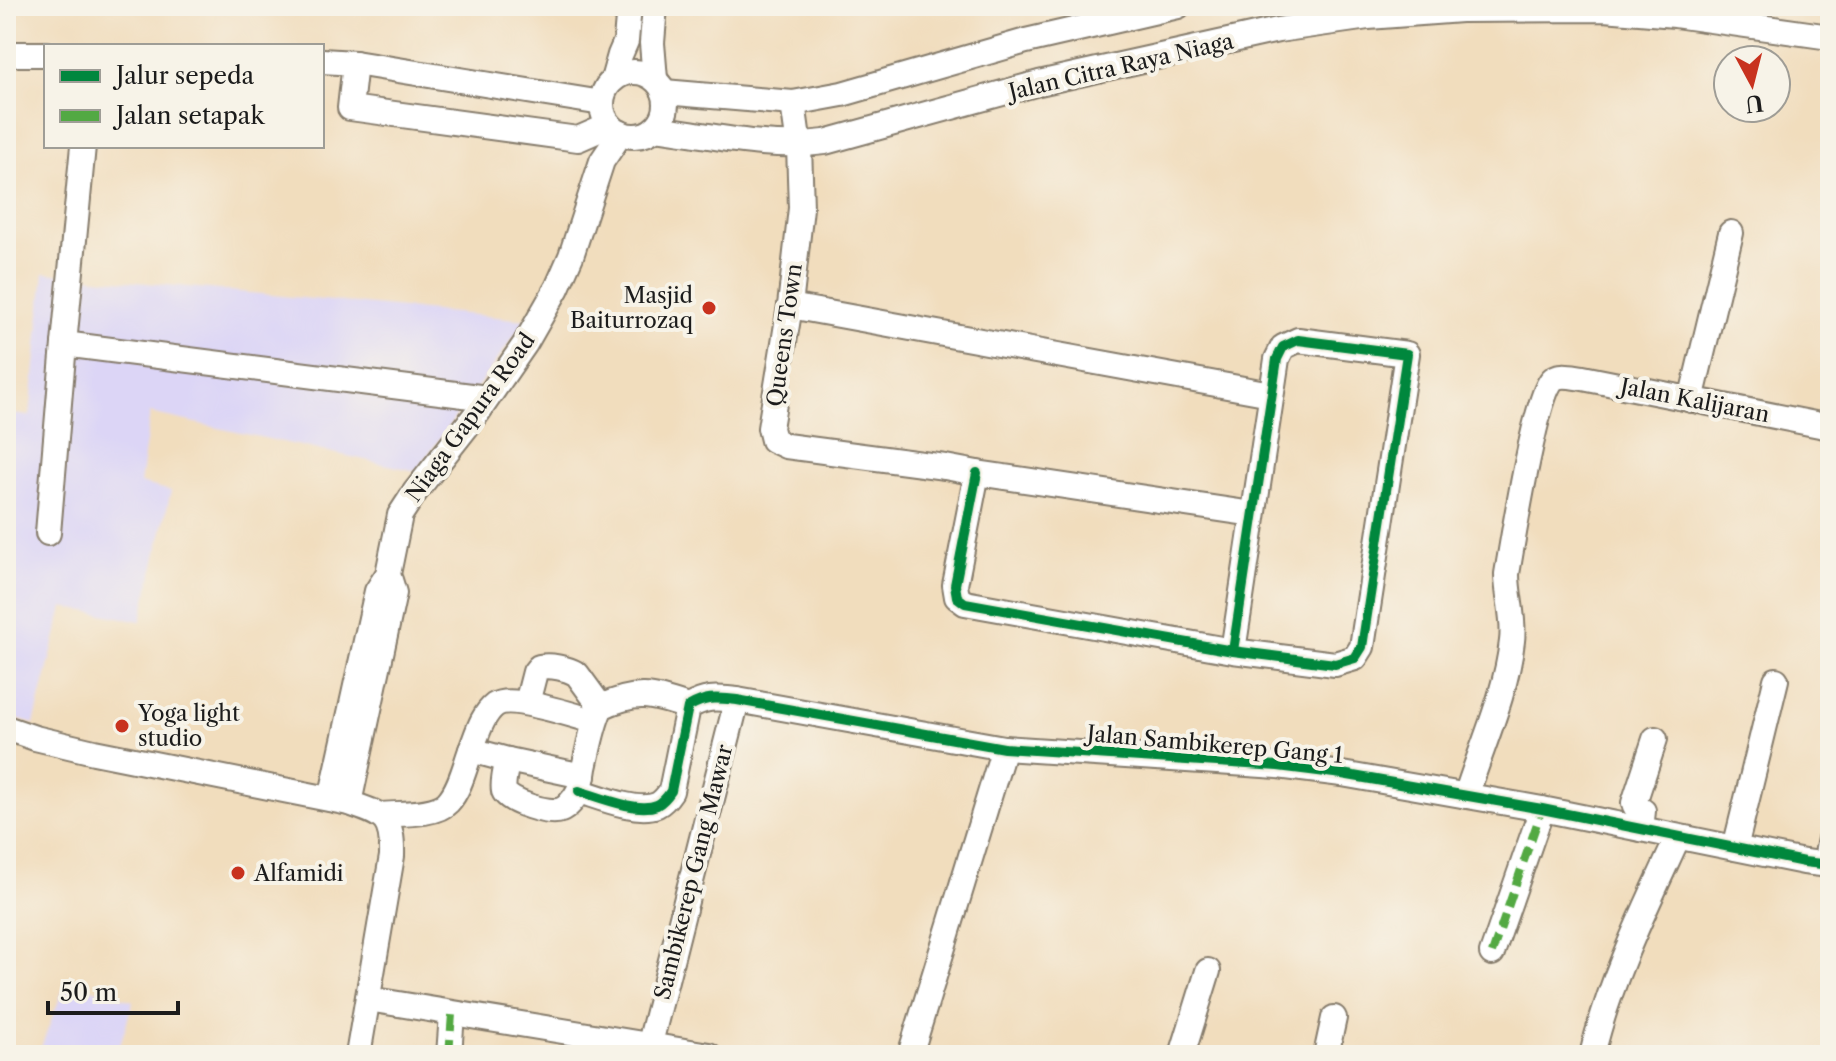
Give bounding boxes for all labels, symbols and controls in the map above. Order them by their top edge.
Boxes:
street label: Jalan Citra Raya Niaga [1003,27,1237,106]
legend [44,44,324,148]
north arrow [1712,44,1792,124]
text: Jalur sepeda [112,61,255,90]
text: U [1744,89,1765,118]
text: Jalan setapak [112,101,266,130]
street label: Queens Town [761,262,808,408]
place label: Masjid Baiturrozaq [570,282,694,334]
marker: Masjid Baiturrozaq [700,299,718,317]
street label: Niaga Gapura Road [400,328,541,507]
street label: Jalan Kalijaran [1615,372,1772,428]
place label: Yoga light studio [137,700,240,752]
marker: Yoga light studio [113,717,131,735]
street label: Jalan Sambikerep Gang 1 [1083,720,1344,769]
street label: Sambikerep Gang Mawar [649,742,738,1003]
place label: Alfamidi [253,860,344,887]
marker: Alfamidi [229,864,247,882]
scale bar [48,965,178,1015]
text: 50 m [60,978,117,1007]

